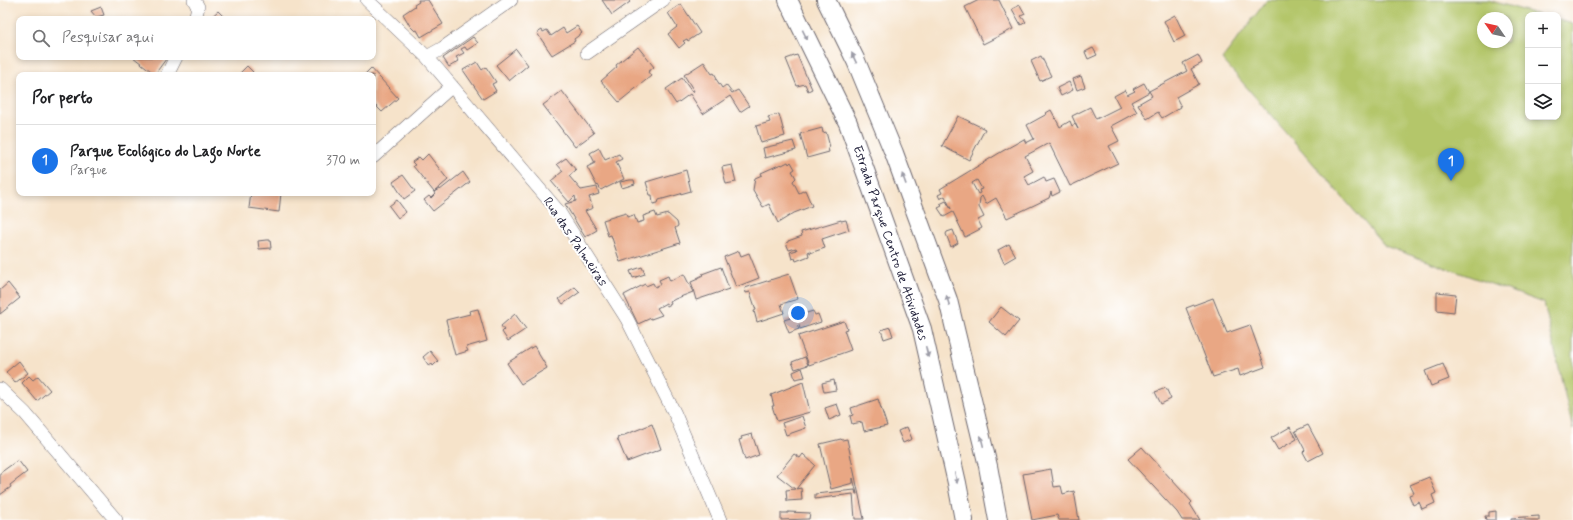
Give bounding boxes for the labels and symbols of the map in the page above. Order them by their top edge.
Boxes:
north arrow [1477,12,1513,48]
one-way arrow [802,29,808,41]
one-way arrow [851,53,857,64]
street label: Estrada Parque Centro de Atividades [849,143,932,343]
pin: 1 [1438,148,1464,181]
one-way arrow [900,172,906,184]
street label: Rua das Palmeiras [539,194,611,290]
one-way arrow [945,295,951,307]
your location [788,303,808,323]
one-way arrow [925,345,931,358]
one-way arrow [979,434,985,447]
one-way arrow [954,472,960,485]

